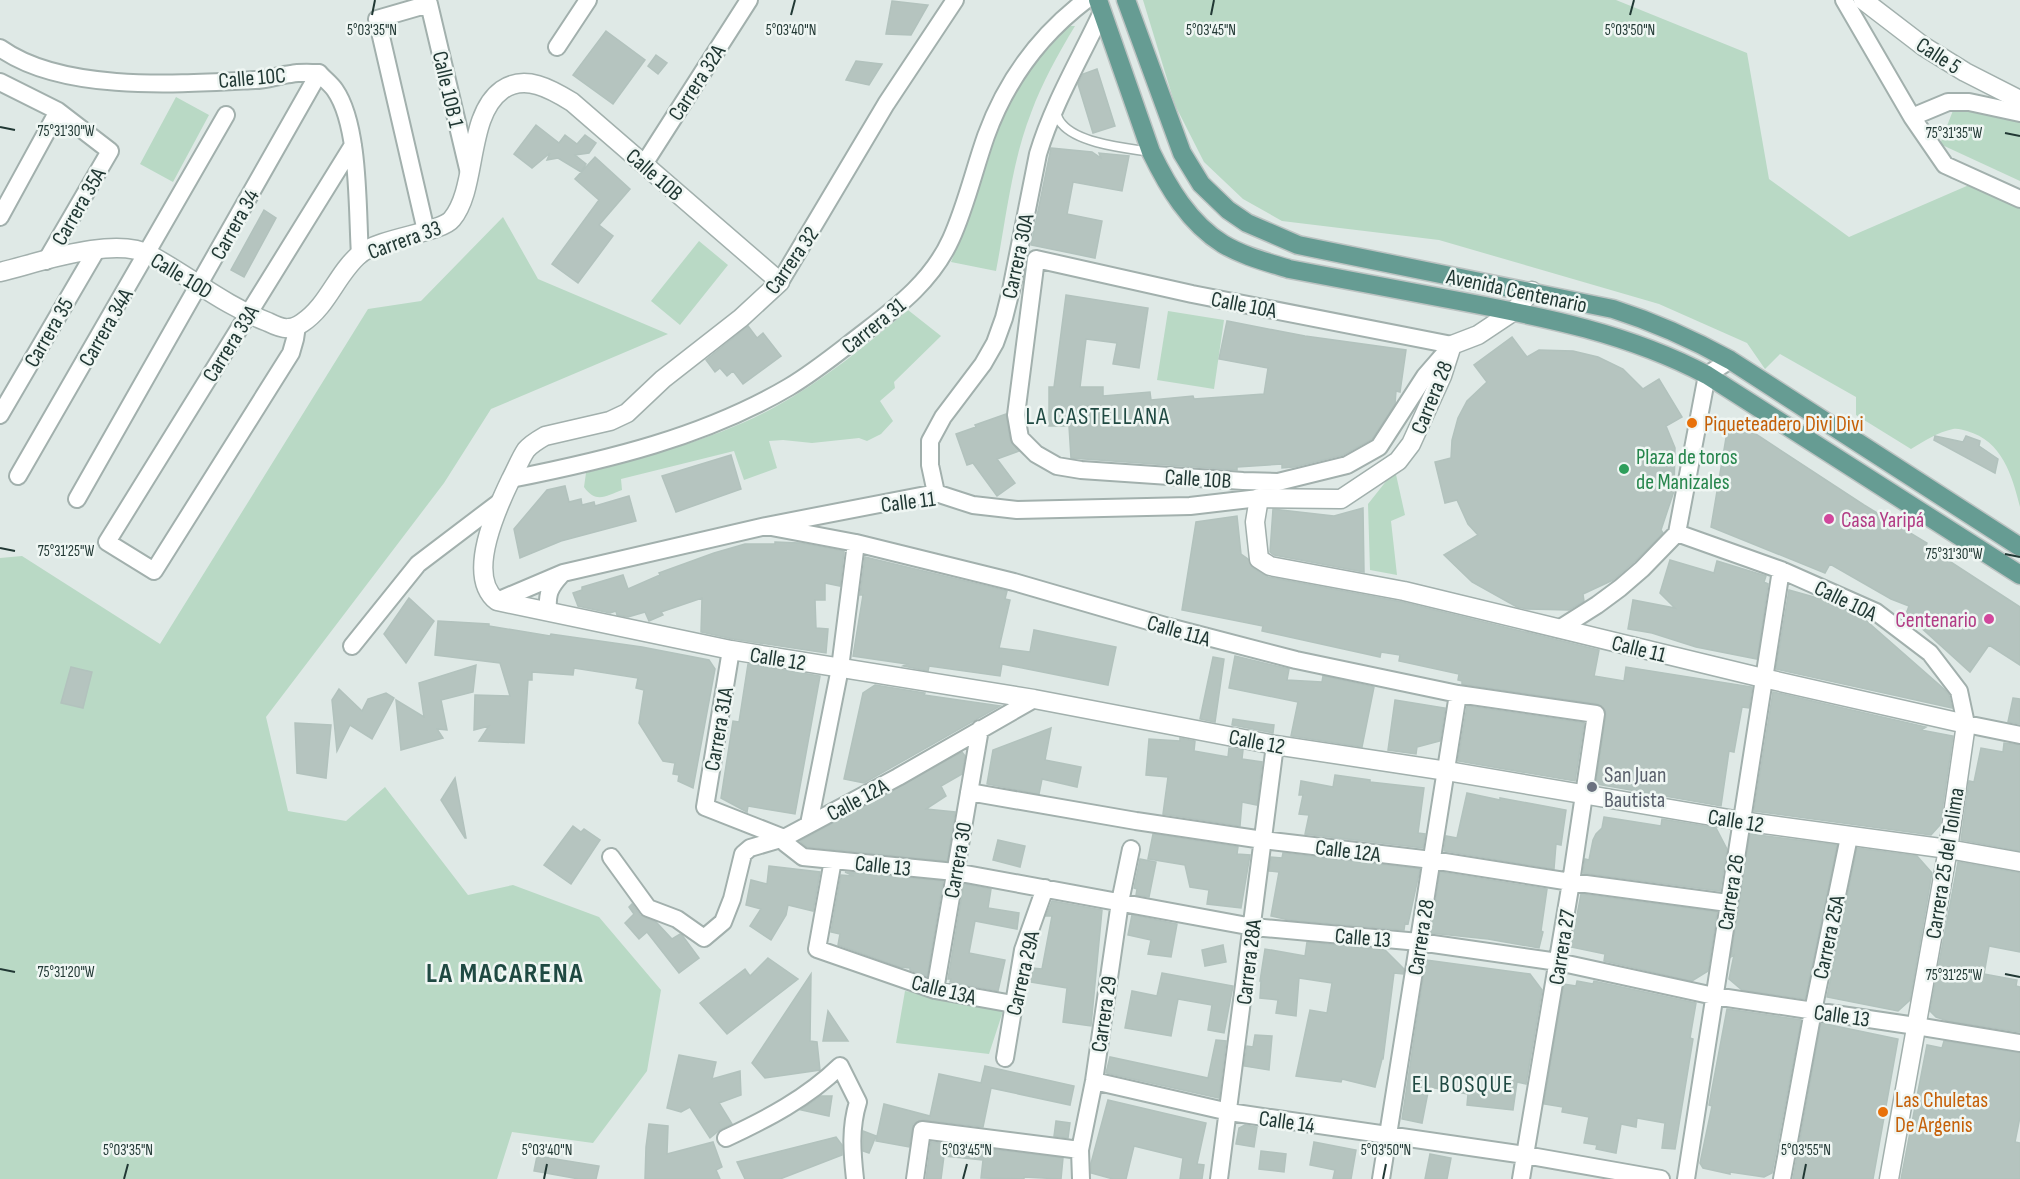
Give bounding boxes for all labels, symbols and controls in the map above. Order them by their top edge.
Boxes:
text: 5°03'35"N [347,21,397,40]
text: 5°03'40"N [766,21,816,40]
text: 5°03'45"N [1186,21,1236,40]
text: 5°03'50"N [1605,21,1655,40]
street label: Calle 5 [1911,32,1966,81]
street label: Carrera 32A [663,39,732,126]
street label: Calle 10B 1 [426,48,470,131]
street label: Calle 10C [217,62,287,95]
text: 75°31'30"W [37,122,95,141]
text: 75°31'35"W [1926,124,1982,143]
street label: Calle 10B [620,143,688,207]
street label: Carrera 35A [46,163,113,250]
street label: Carrera 34 [205,185,266,265]
street label: Carrera 30A [996,211,1041,301]
street label: Carrera 33 [364,215,445,266]
street label: Carrera 32 [759,222,825,300]
street label: Calle 10D [145,247,217,305]
street label: Avenida Centenario [1443,263,1589,320]
street label: Carrera 34A [73,283,140,372]
street label: Calle 10A [1209,286,1279,325]
street label: Carrera 31 [836,292,912,360]
street label: Carrera 35 [19,293,80,372]
street label: Carrera 33A [197,300,266,387]
street label: Carrera 28 [1406,357,1459,438]
district label: LA CASTELLANA [1025,402,1171,431]
place label: Piqueteadero Divi Divi [1704,411,1864,438]
marker: Piqueteadero Divi Divi [1685,416,1699,430]
place label: Plaza de toros de Manizales [1636,444,1738,496]
marker: Plaza de toros de Manizales [1617,462,1631,476]
street label: Calle 10B [1164,464,1232,495]
street label: Calle 11 [879,486,937,519]
place label: Casa Yaripá [1841,507,1924,534]
marker: Casa Yaripá [1822,512,1836,526]
text: 75°31'25"W [38,542,94,561]
text: 75°31'30"W [1925,545,1983,564]
street label: Calle 10A [1810,575,1881,628]
place label: Centenario [1895,607,1977,634]
street label: Calle 11A [1144,610,1214,653]
marker: Centenario [1982,612,1996,626]
street label: Calle 11 [1609,630,1669,669]
street label: Calle 12 [748,642,808,677]
street label: Carrera 31A [699,685,740,773]
street label: Calle 12 [1226,724,1287,761]
place label: San Juan Bautista [1604,762,1666,814]
street label: Calle 12A [822,773,894,828]
marker: San Juan Bautista [1585,780,1599,794]
street label: Carrera 25 del Tolima [1920,786,1971,941]
street label: Calle 12 [1706,804,1766,839]
street label: Carrera 30 [939,820,978,900]
street label: Calle 12A [1314,834,1383,869]
street label: Calle 13 [853,850,912,883]
street label: Carrera 26 [1712,852,1751,932]
street label: Carrera 25A [1807,892,1852,982]
street label: Carrera 28 [1402,897,1441,977]
street label: Carrera 27 [1543,908,1582,987]
street label: Carrera 28A [1231,917,1268,1006]
street label: Calle 13 [1334,923,1392,954]
street label: Carrera 29A [1001,928,1046,1018]
district label: LA MACARENA [426,957,584,990]
text: 75°31'20"W [37,963,95,982]
text: 75°31'25"W [1926,966,1982,985]
street label: Calle 13A [909,969,979,1012]
street label: Carrera 29 [1086,974,1123,1054]
street label: Calle 13 [1812,999,1872,1034]
district label: EL BOSQUE [1412,1070,1514,1099]
place label: Las Chuletas De Argenis [1895,1087,1988,1139]
street label: Calle 14 [1257,1105,1316,1140]
marker: Las Chuletas De Argenis [1876,1105,1890,1119]
text: 5°03'35"N [103,1141,153,1160]
text: 5°03'40"N [522,1141,572,1160]
text: 5°03'45"N [942,1141,992,1160]
text: 5°03'50"N [1361,1141,1411,1160]
text: 5°03'55"N [1781,1141,1831,1160]

